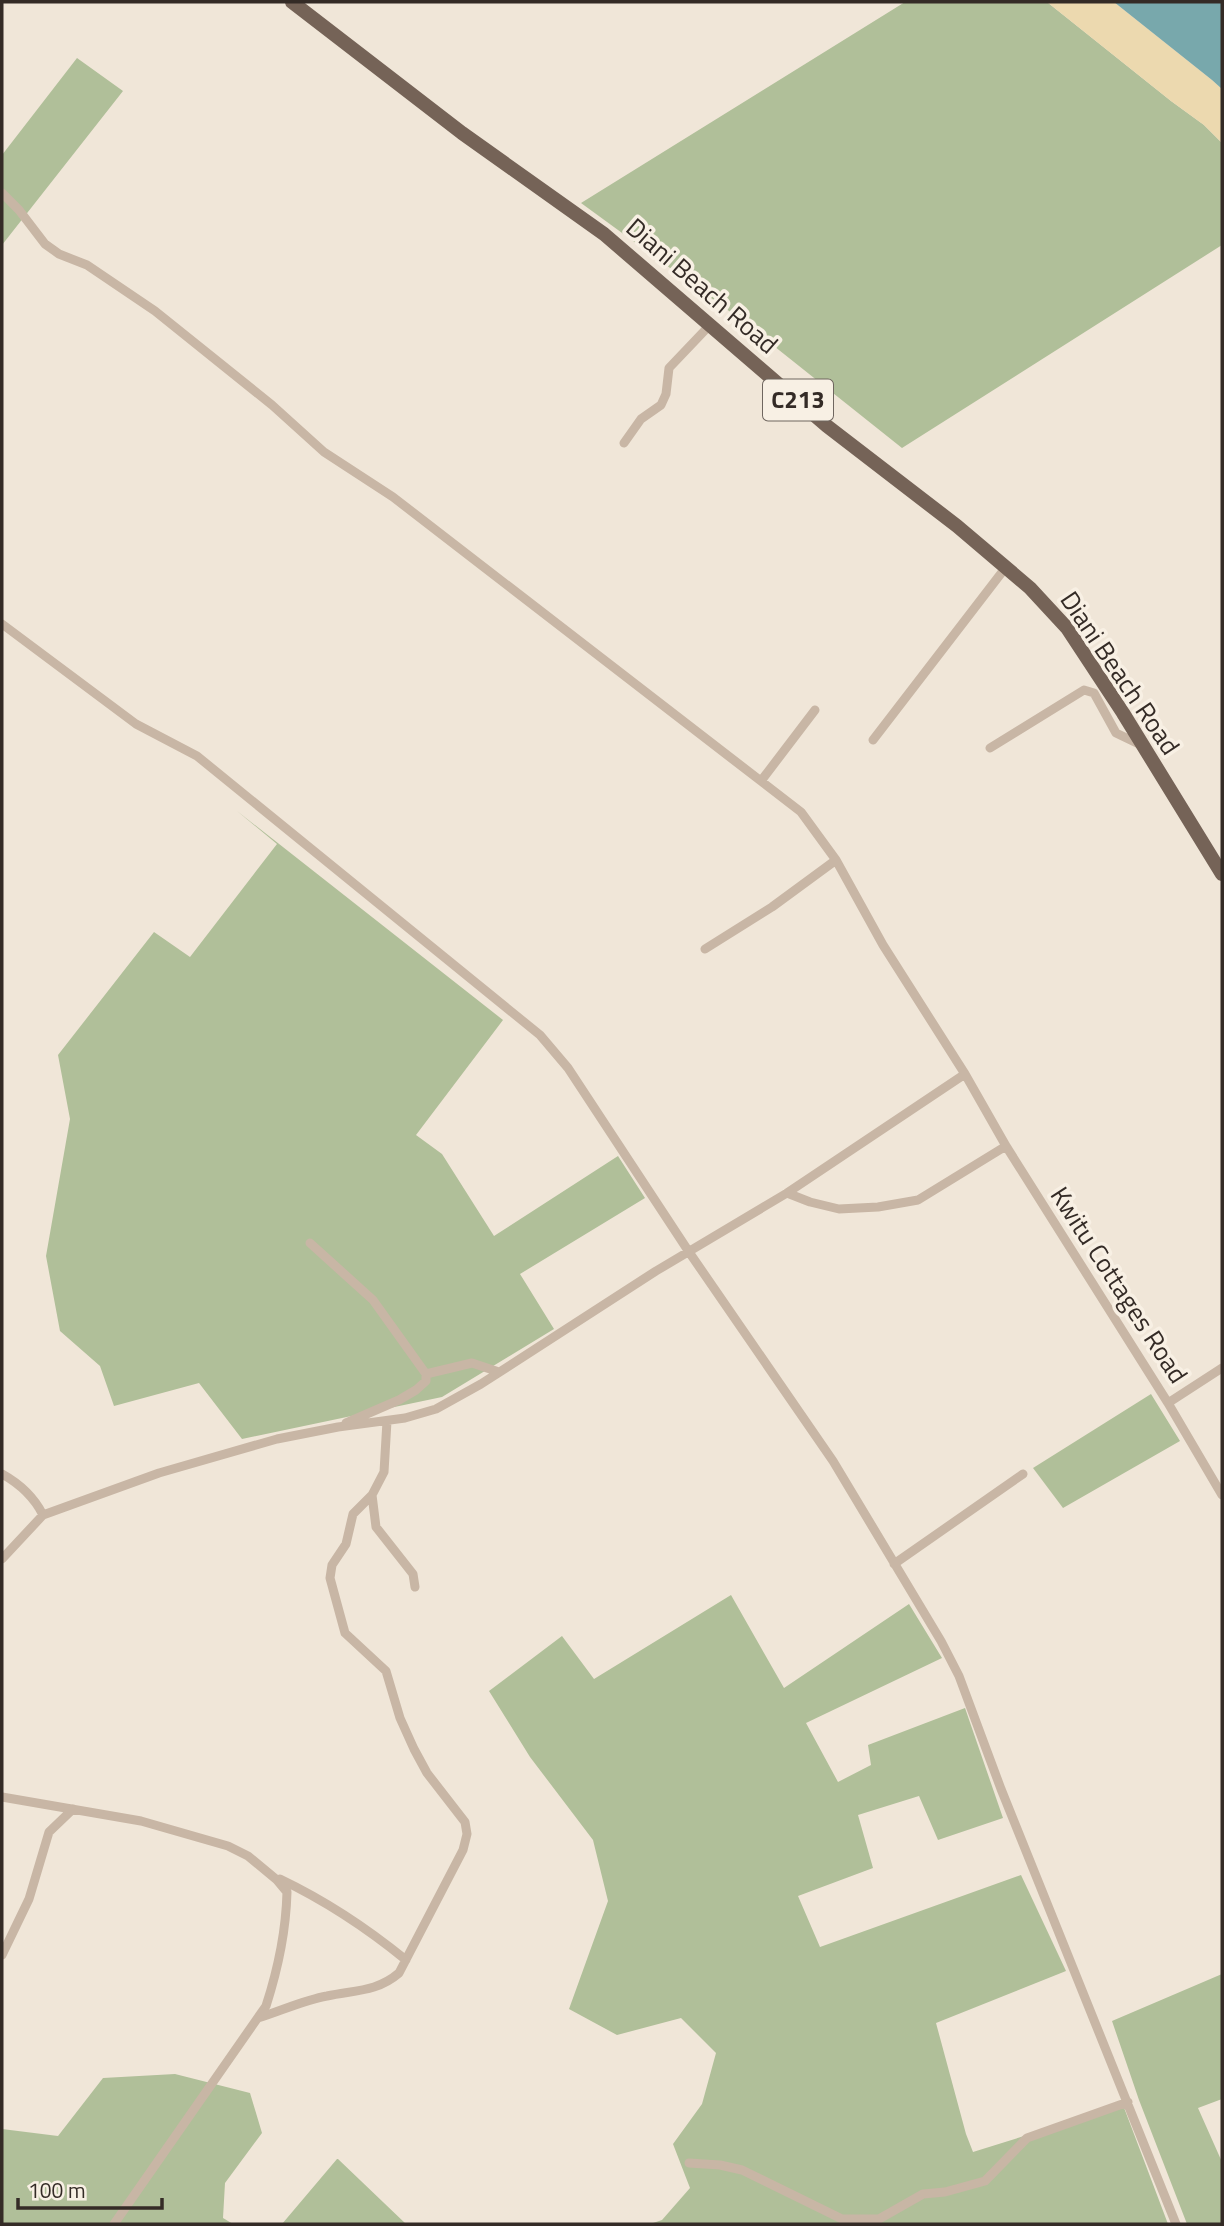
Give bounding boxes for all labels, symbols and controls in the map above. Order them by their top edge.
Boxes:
street label: Diani Beach Road [618,208,787,363]
road number: C213 [763,380,833,421]
street label: Diani Beach Road [1051,583,1190,763]
street label: Kwitu Cottages Road [1041,1179,1198,1391]
scale bar [18,2166,161,2210]
text: 100 m [28,2174,85,2206]

